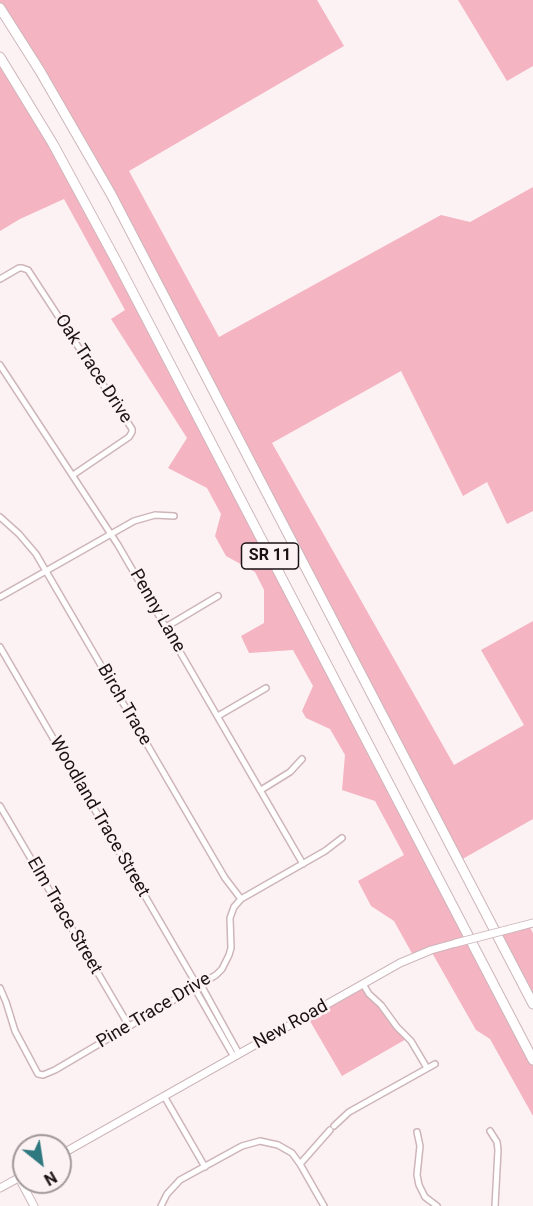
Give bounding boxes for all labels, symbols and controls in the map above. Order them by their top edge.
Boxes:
street label: Oak Trace Drive [50,311,136,427]
road number: SR 11 [242,543,298,569]
street label: Penny Lane [124,565,190,657]
street label: Birch Trace [92,661,156,749]
street label: Woodland Trace Street [44,733,154,901]
street label: Elm Trace Street [22,854,106,978]
street label: Pine Trace Drive [93,968,215,1054]
street label: New Road [250,996,332,1054]
north arrow [12,1134,72,1194]
text: N [41,1167,60,1189]

